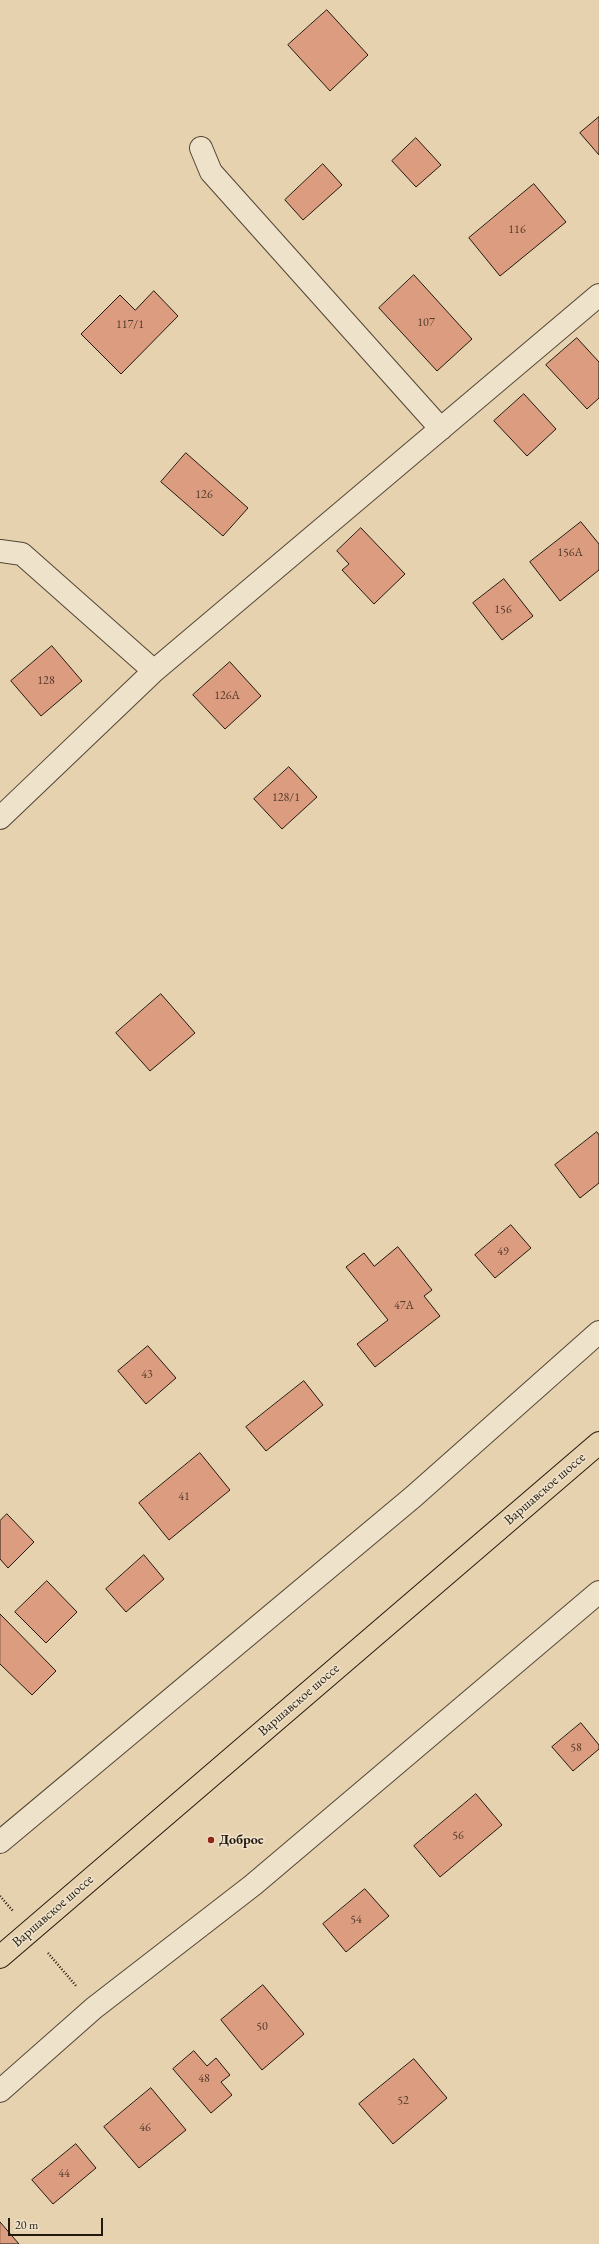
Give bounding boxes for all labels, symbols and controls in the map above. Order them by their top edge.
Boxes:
house number: 116 [508,223,526,237]
house number: 107 [417,316,435,330]
house number: 117/1 [116,318,144,332]
house number: 126 [195,488,213,502]
house number: 156А [557,546,583,560]
house number: 156 [494,603,512,617]
house number: 128 [37,674,55,688]
house number: 126А [214,689,240,703]
house number: 128/1 [272,791,300,805]
house number: 49 [497,1245,509,1259]
house number: 47А [394,1299,414,1313]
house number: 43 [141,1368,153,1382]
street label: Варшавское шоссе [501,1449,589,1529]
house number: 41 [178,1490,190,1504]
street label: Варшавское шоссе [255,1660,343,1740]
house number: 58 [570,1741,582,1755]
house number: 56 [452,1829,464,1843]
place label: Доброе [219,1832,264,1848]
marker: Доброе [206,1835,216,1845]
street label: Варшавское шоссе [9,1871,97,1951]
house number: 54 [350,1913,362,1927]
house number: 50 [256,2020,268,2034]
house number: 48 [198,2072,210,2086]
house number: 52 [397,2094,409,2108]
house number: 46 [139,2121,151,2135]
house number: 44 [58,2167,70,2181]
scale bar [10,2210,105,2236]
text: 20 m [15,2217,38,2233]

